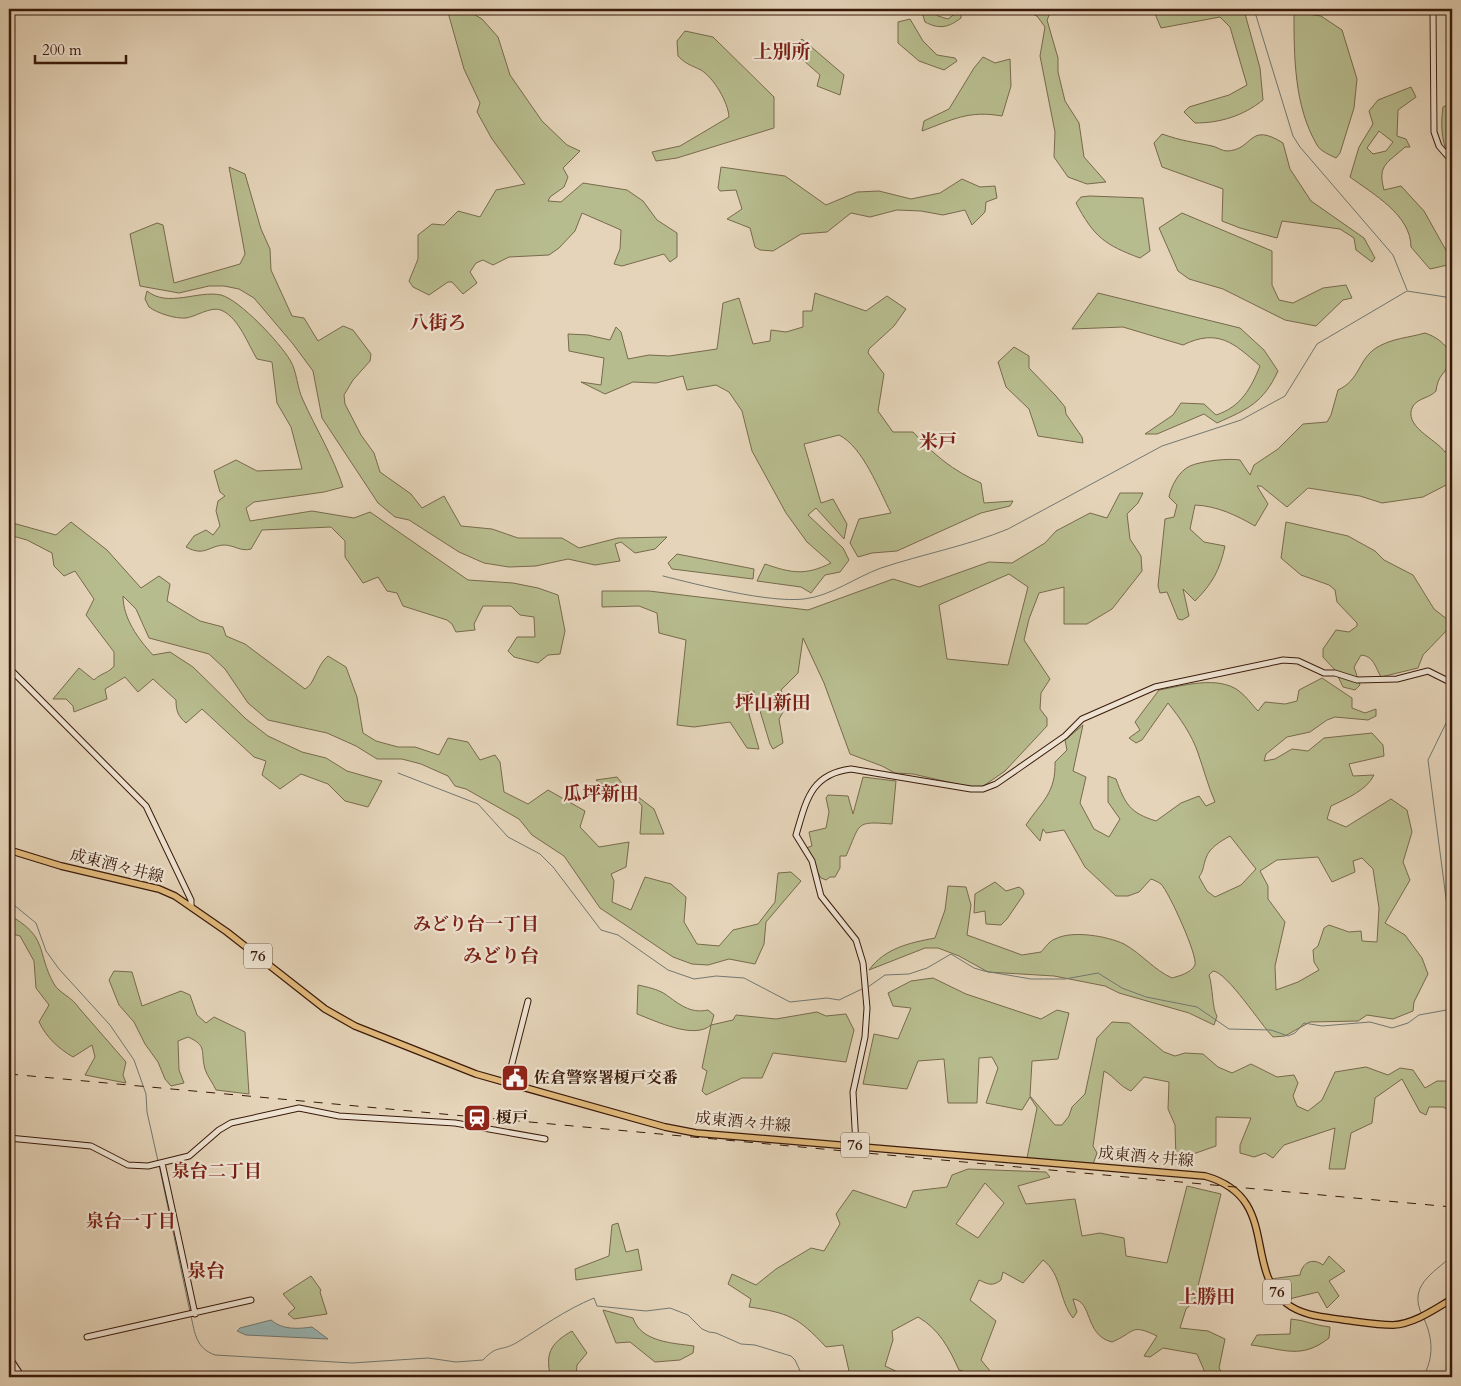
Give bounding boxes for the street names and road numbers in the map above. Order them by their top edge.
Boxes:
street label: 成東酒々井線 [68,844,166,888]
road number: 76 [244,944,272,968]
street label: 成東酒々井線 [694,1107,792,1137]
road number: 76 [841,1132,869,1158]
street label: 成東酒々井線 [1097,1142,1195,1172]
road number: 76 [1263,1280,1291,1304]

